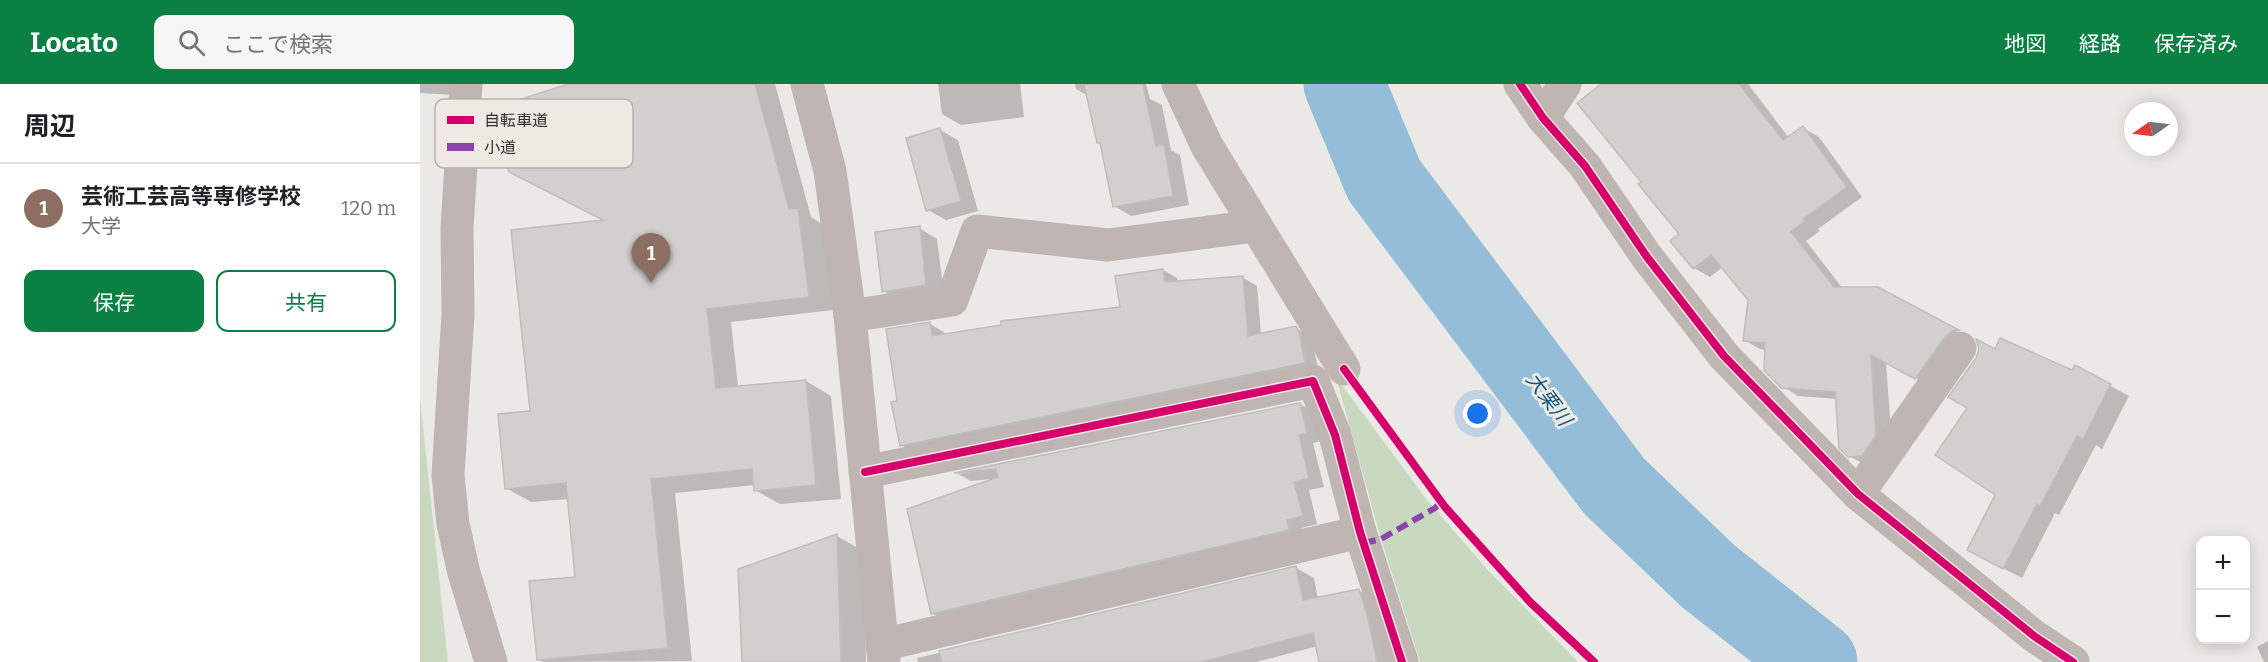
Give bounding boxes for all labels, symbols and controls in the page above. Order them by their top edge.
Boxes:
search box [154,15,574,69]
text: Locato [30,26,118,59]
icon: search [175,26,208,59]
text: ここで検索 [223,31,333,58]
text: 地図 [2004,31,2046,57]
text: 経路 [2079,31,2121,57]
text: 保存済み [2154,31,2238,57]
legend [435,99,633,168]
north arrow [2124,102,2178,156]
text: 周辺 [24,111,76,142]
text: 自転車道 [484,111,548,130]
text: 小道 [484,138,516,157]
text: 芸術工芸高等専修学校 [81,183,301,210]
text: 1 [39,196,48,220]
text: 120 m [341,196,396,220]
text: 大学 [81,214,121,238]
pin: 1 [632,234,670,283]
button: 保存 [24,270,204,332]
button: 共有 [216,270,396,332]
water label: 大栗川 [1521,368,1578,432]
your location [1463,399,1492,428]
map controls [2196,536,2250,644]
button: + [2196,536,2250,590]
button: − [2196,590,2250,644]

